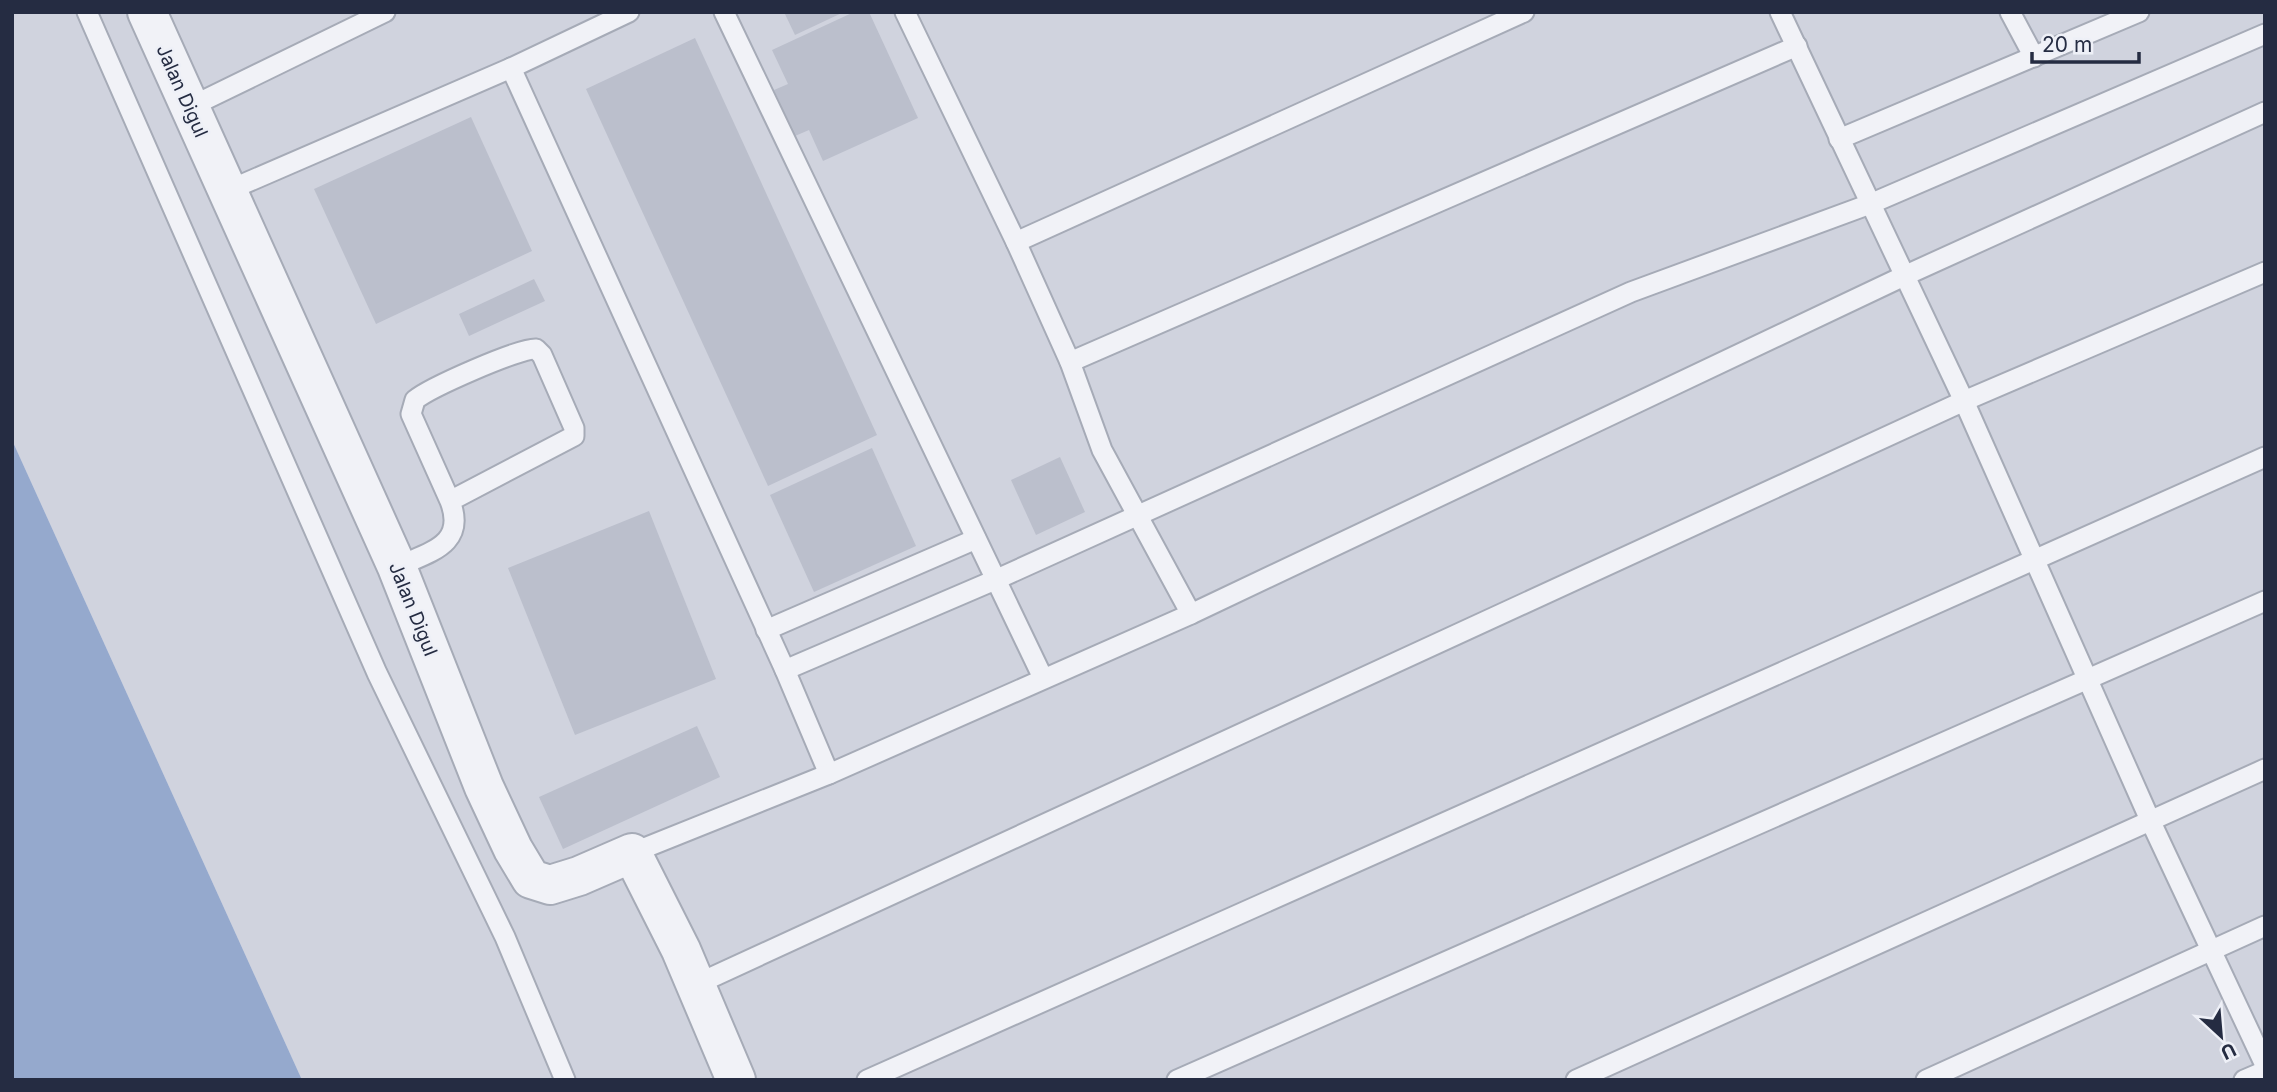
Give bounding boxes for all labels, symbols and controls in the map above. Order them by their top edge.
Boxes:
scale bar [2032,21,2139,65]
text: 20 m [2042,32,2092,57]
street label: Jalan Digul [151,41,213,141]
street label: Jalan Digul [384,559,442,659]
north arrow [2186,1001,2256,1071]
text: U [2217,1037,2240,1064]

